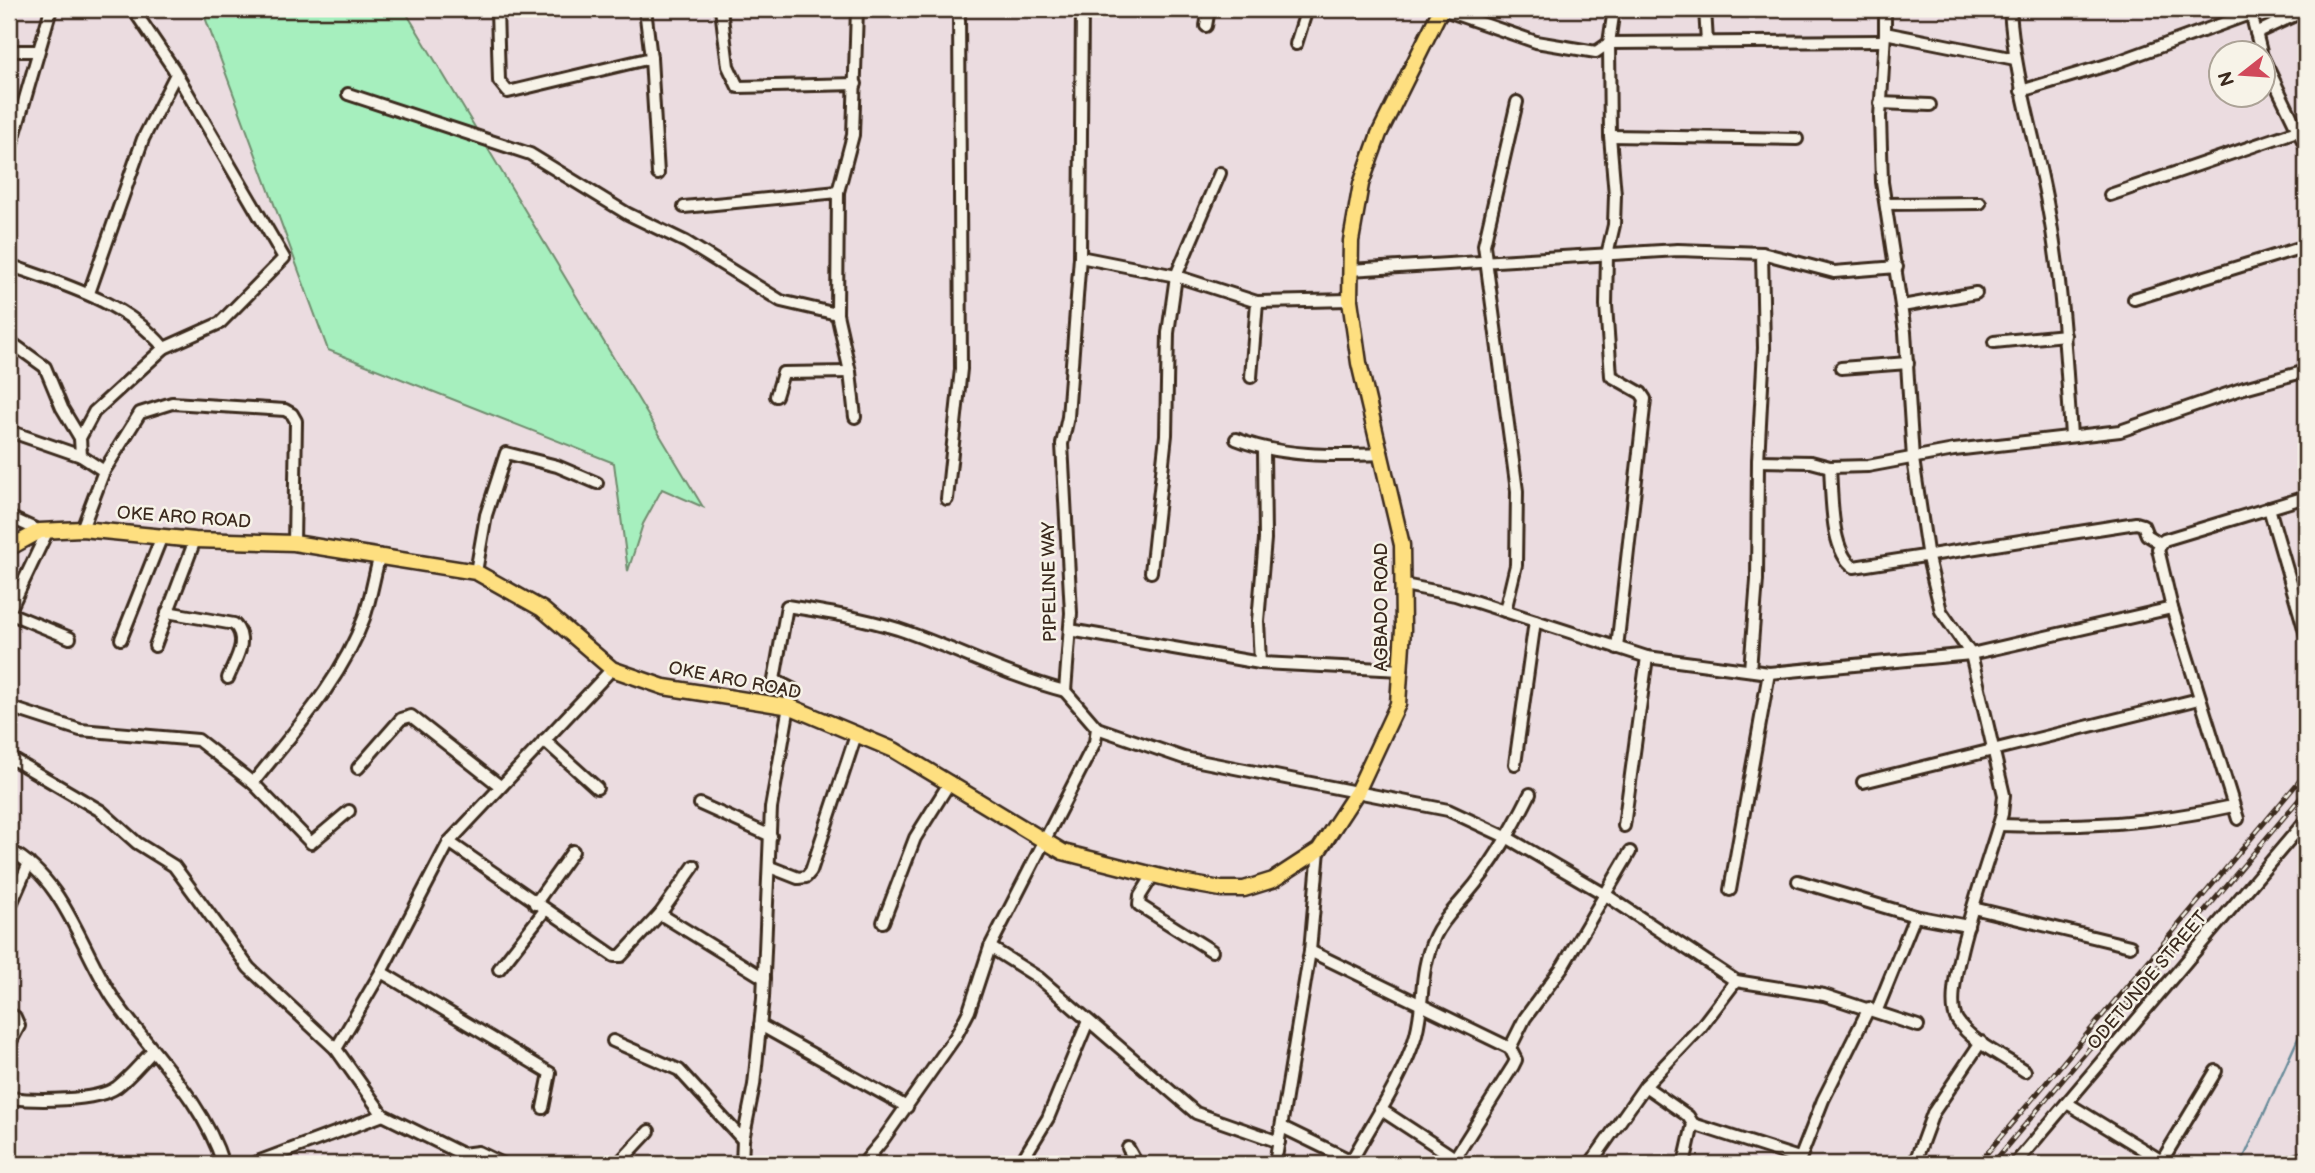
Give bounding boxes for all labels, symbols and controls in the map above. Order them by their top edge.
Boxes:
north arrow [2206,38,2276,108]
text: N [2214,68,2240,89]
street label: OKE ARO ROAD [116,502,252,533]
street label: PIPELINE WAY [1038,521,1061,642]
street label: AGBADO ROAD [1371,543,1392,671]
street label: OKE ARO ROAD [667,657,803,704]
street label: ODETUNDE STREET [2083,907,2212,1054]

